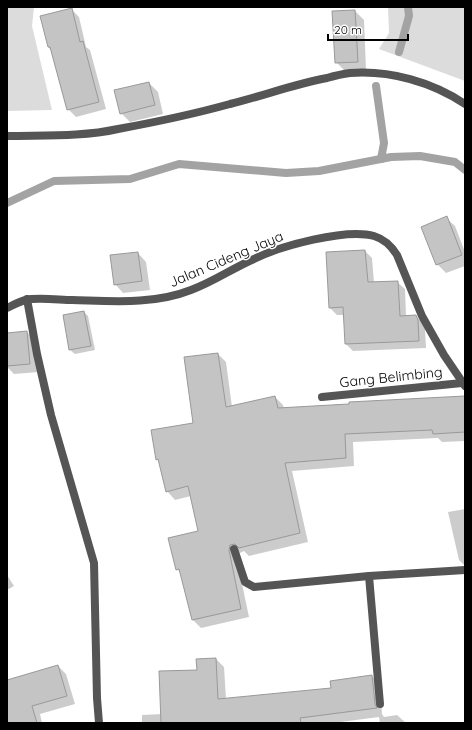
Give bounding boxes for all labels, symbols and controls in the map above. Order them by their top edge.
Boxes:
scale bar [328,16,408,42]
text: 20 m [334,22,362,37]
street label: Jalan Cideng Jaya [166,227,286,291]
street label: Gang Belimbing [339,363,443,391]

